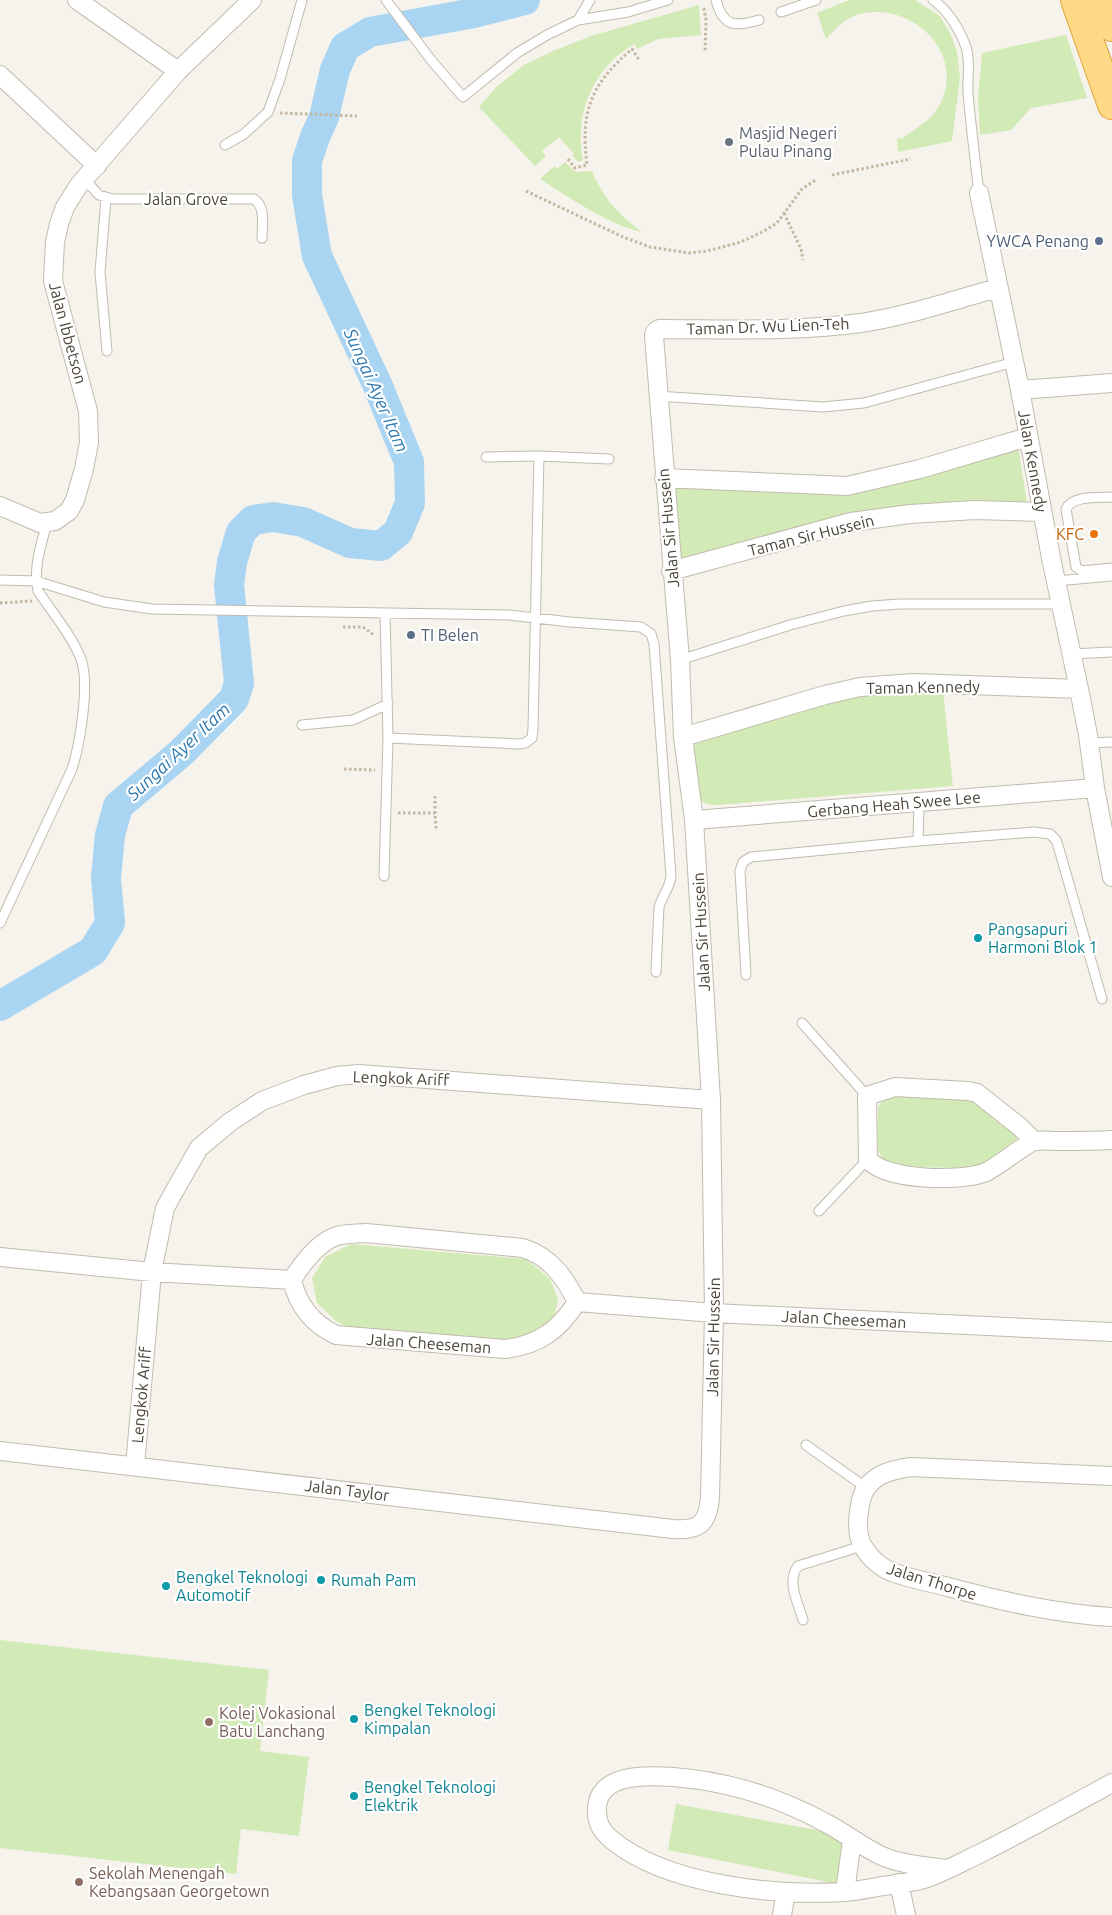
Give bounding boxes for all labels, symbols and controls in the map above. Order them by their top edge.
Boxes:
place label: Masjid Negeri Pulau Pinang [739,124,837,160]
marker: Masjid Negeri Pulau Pinang [723,136,735,148]
street label: Jalan Grove [144,190,228,208]
place label: YWCA Penang [987,232,1089,250]
marker: YWCA Penang [1093,235,1105,247]
street label: Jalan Ibbetson [46,280,90,386]
street label: Taman Dr. Wu Lien-Teh [686,314,850,338]
water label: Sungai Ayer Itam [340,324,413,455]
street label: Jalan Kennedy [1015,408,1051,514]
street label: Jalan Sir Hussein [654,468,682,588]
street label: Taman Sir Hussein [746,511,876,559]
place label: KFC [1056,525,1084,543]
marker: KFC [1088,528,1100,540]
place label: TI Belen [421,626,479,644]
marker: TI Belen [405,629,417,641]
street label: Taman Kennedy [866,677,980,697]
water label: Sungai Ayer Itam [122,698,234,804]
street label: Gerbang Heah Swee Lee [807,787,981,821]
street label: Jalan Sir Hussein [689,872,713,992]
place label: Pangsapuri Harmoni Blok 1 [988,920,1098,956]
marker: Pangsapuri Harmoni Blok 1 [972,932,984,944]
street label: Lengkok Ariff [352,1067,450,1089]
street label: Jalan Sir Hussein [703,1277,723,1397]
street label: Jalan Cheeseman [781,1307,907,1331]
street label: Jalan Cheeseman [366,1330,492,1356]
street label: Lengkok Ariff [128,1345,154,1444]
street label: Jalan Taylor [304,1476,390,1504]
street label: Jalan Thorpe [885,1559,979,1603]
place label: Bengkel Teknologi Automotif [176,1568,308,1604]
place label: Rumah Pam [331,1571,416,1589]
marker: Rumah Pam [315,1574,327,1586]
marker: Bengkel Teknologi Automotif [160,1580,172,1592]
place label: Bengkel Teknologi Kimpalan [364,1701,496,1737]
place label: Kolej Vokasional Batu Lanchang [219,1704,335,1740]
marker: Bengkel Teknologi Kimpalan [348,1713,360,1725]
marker: Kolej Vokasional Batu Lanchang [203,1716,215,1728]
place label: Bengkel Teknologi Elektrik [364,1778,496,1814]
marker: Bengkel Teknologi Elektrik [348,1790,360,1802]
place label: Sekolah Menengah Kebangsaan Georgetown [89,1864,270,1900]
marker: Sekolah Menengah Kebangsaan Georgetown [73,1876,85,1888]

